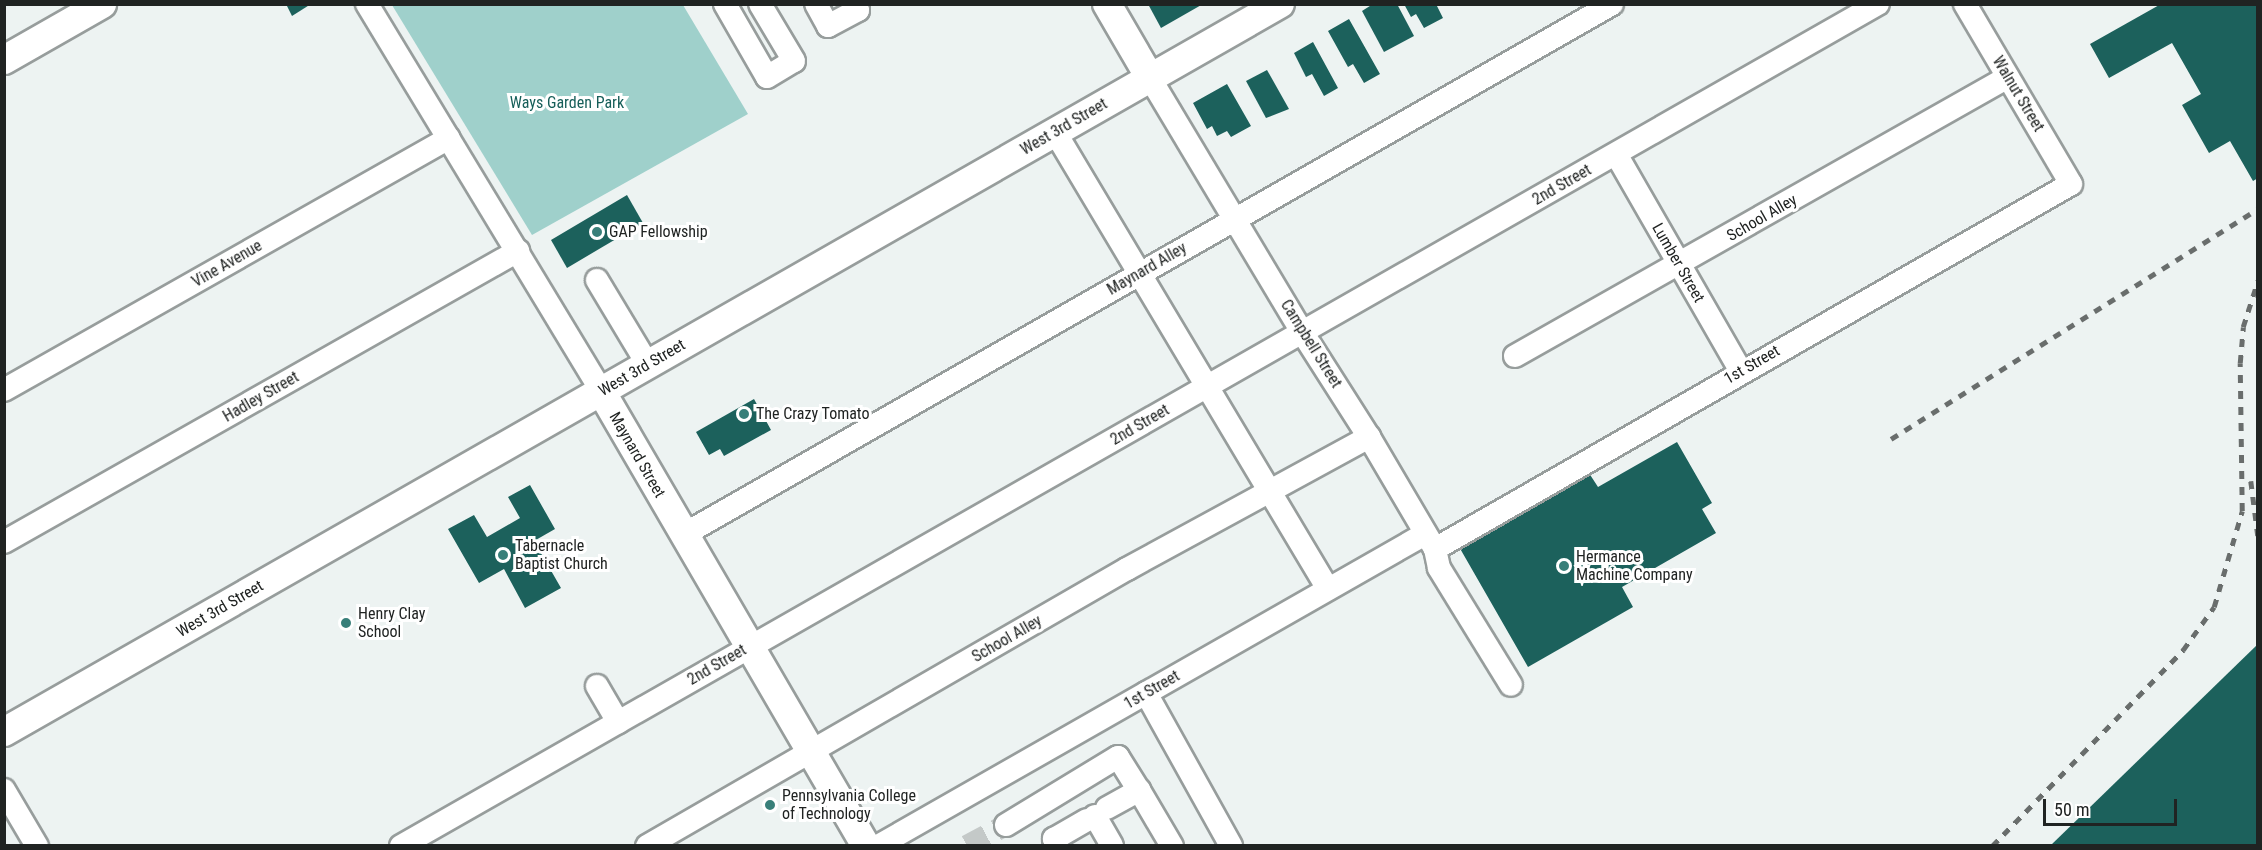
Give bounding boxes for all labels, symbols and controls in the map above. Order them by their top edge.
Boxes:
street label: Walnut Street [1988,53,2048,135]
park label: Ways Garden Park [510,93,624,113]
street label: West 3rd Street [1017,94,1111,160]
street label: 2nd Street [1529,160,1595,210]
street label: School Alley [1724,190,1800,246]
street label: Lumber Street [1648,220,1708,306]
place label: GAP Fellowship [609,222,708,242]
marker: GAP Fellowship [590,225,604,239]
street label: Vine Avenue [189,236,265,292]
street label: Maynard Alley [1104,239,1190,299]
street label: Campbell Street [1276,296,1346,392]
street label: West 3rd Street [595,335,689,401]
street label: 1st Street [1721,341,1783,389]
street label: Hadley Street [220,368,302,426]
street label: 2nd Street [1107,400,1173,450]
place label: The Crazy Tomato [756,404,870,424]
marker: The Crazy Tomato [737,407,751,421]
street label: Maynard Street [605,409,669,501]
place label: Tabernacle Baptist Church [515,536,608,574]
place label: Hermance Machine Company [1576,547,1693,585]
marker: Tabernacle Baptist Church [496,548,510,562]
marker: Hermance Machine Company [1557,559,1571,573]
street label: West 3rd Street [173,576,267,642]
place label: Henry Clay School [358,604,425,642]
street label: School Alley [969,611,1045,667]
marker: Henry Clay School [339,616,353,630]
street label: 2nd Street [684,640,750,690]
street label: 1st Street [1121,666,1183,714]
place label: Pennsylvania College of Technology [782,786,916,824]
scale bar [2046,787,2180,825]
marker: Pennsylvania College of Technology [763,798,777,812]
text: 50 m [2054,799,2089,820]

